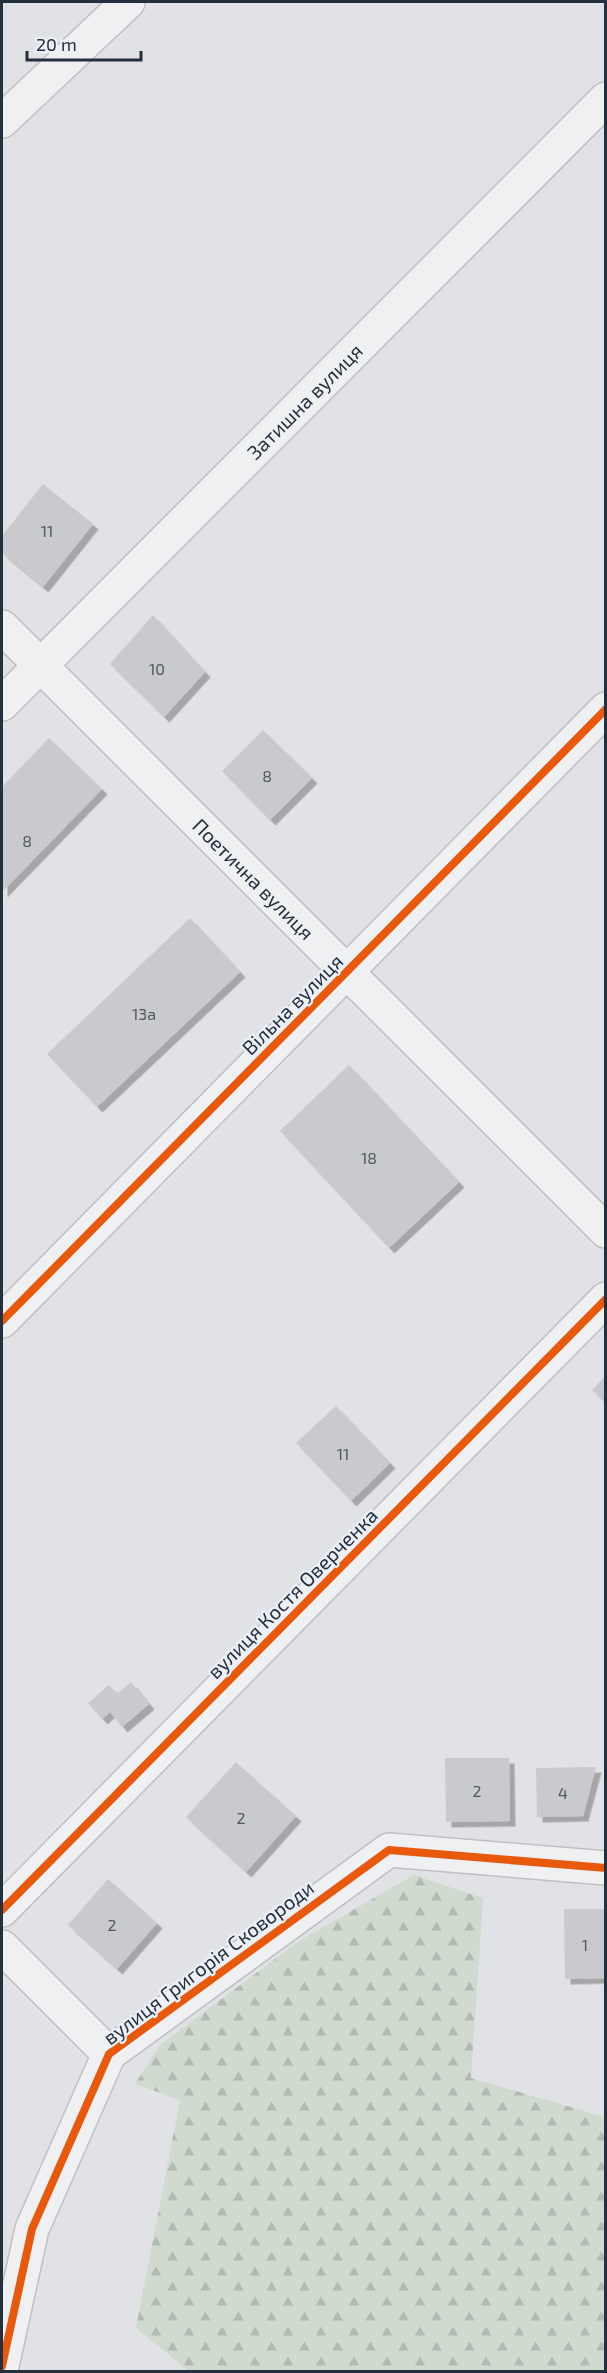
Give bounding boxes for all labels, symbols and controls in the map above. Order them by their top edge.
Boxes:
scale bar [27,24,141,62]
text: 20 m [36,33,77,55]
street label: Затишна вулиця [242,338,367,464]
house number: 11 [41,521,53,540]
house number: 10 [149,659,165,678]
house number: 8 [262,766,272,785]
street label: Поетична вулиця [188,813,319,944]
house number: 8 [22,831,32,850]
street label: Вільна вулиця [237,949,348,1060]
house number: 13а [132,1004,156,1023]
house number: 18 [361,1148,377,1167]
house number: 11 [337,1444,349,1463]
street label: вулиця Костя Оверченка [202,1503,383,1684]
house number: 2 [473,1781,482,1800]
house number: 4 [558,1783,568,1802]
house number: 2 [237,1808,246,1827]
street label: вулиця Григорія Сковороди [98,1875,319,2050]
house number: 2 [108,1915,117,1934]
house number: 1 [582,1935,588,1954]

